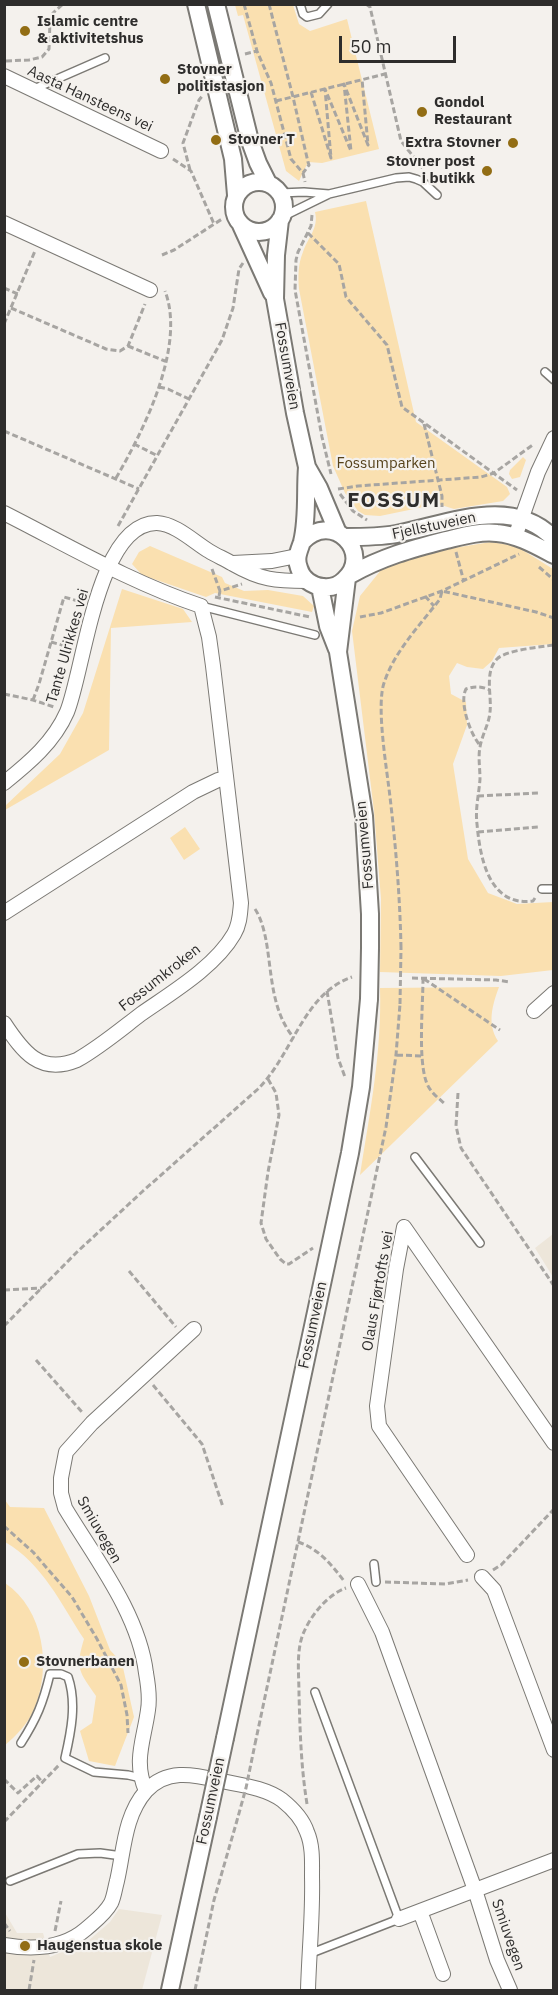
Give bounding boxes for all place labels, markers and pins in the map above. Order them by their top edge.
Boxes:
place label: Islamic centre & aktivitetshus [37,13,144,48]
marker: Islamic centre & aktivitetshus [18,24,32,38]
place label: Stovner politistasjon [177,61,264,96]
marker: Stovner politistasjon [158,72,172,86]
place label: Gondol Restaurant [434,94,512,129]
marker: Gondol Restaurant [415,105,429,119]
place label: Stovner T [228,131,295,149]
marker: Stovner T [209,133,223,147]
place label: Extra Stovner [405,134,501,152]
marker: Extra Stovner [506,136,520,150]
place label: Stovner post i butikk [386,153,475,188]
marker: Stovner post i butikk [480,164,494,178]
place label: Stovnerbanen [36,1653,135,1671]
marker: Stovnerbanen [17,1655,31,1669]
place label: Haugenstua skole [37,1937,162,1955]
marker: Haugenstua skole [18,1939,32,1953]

